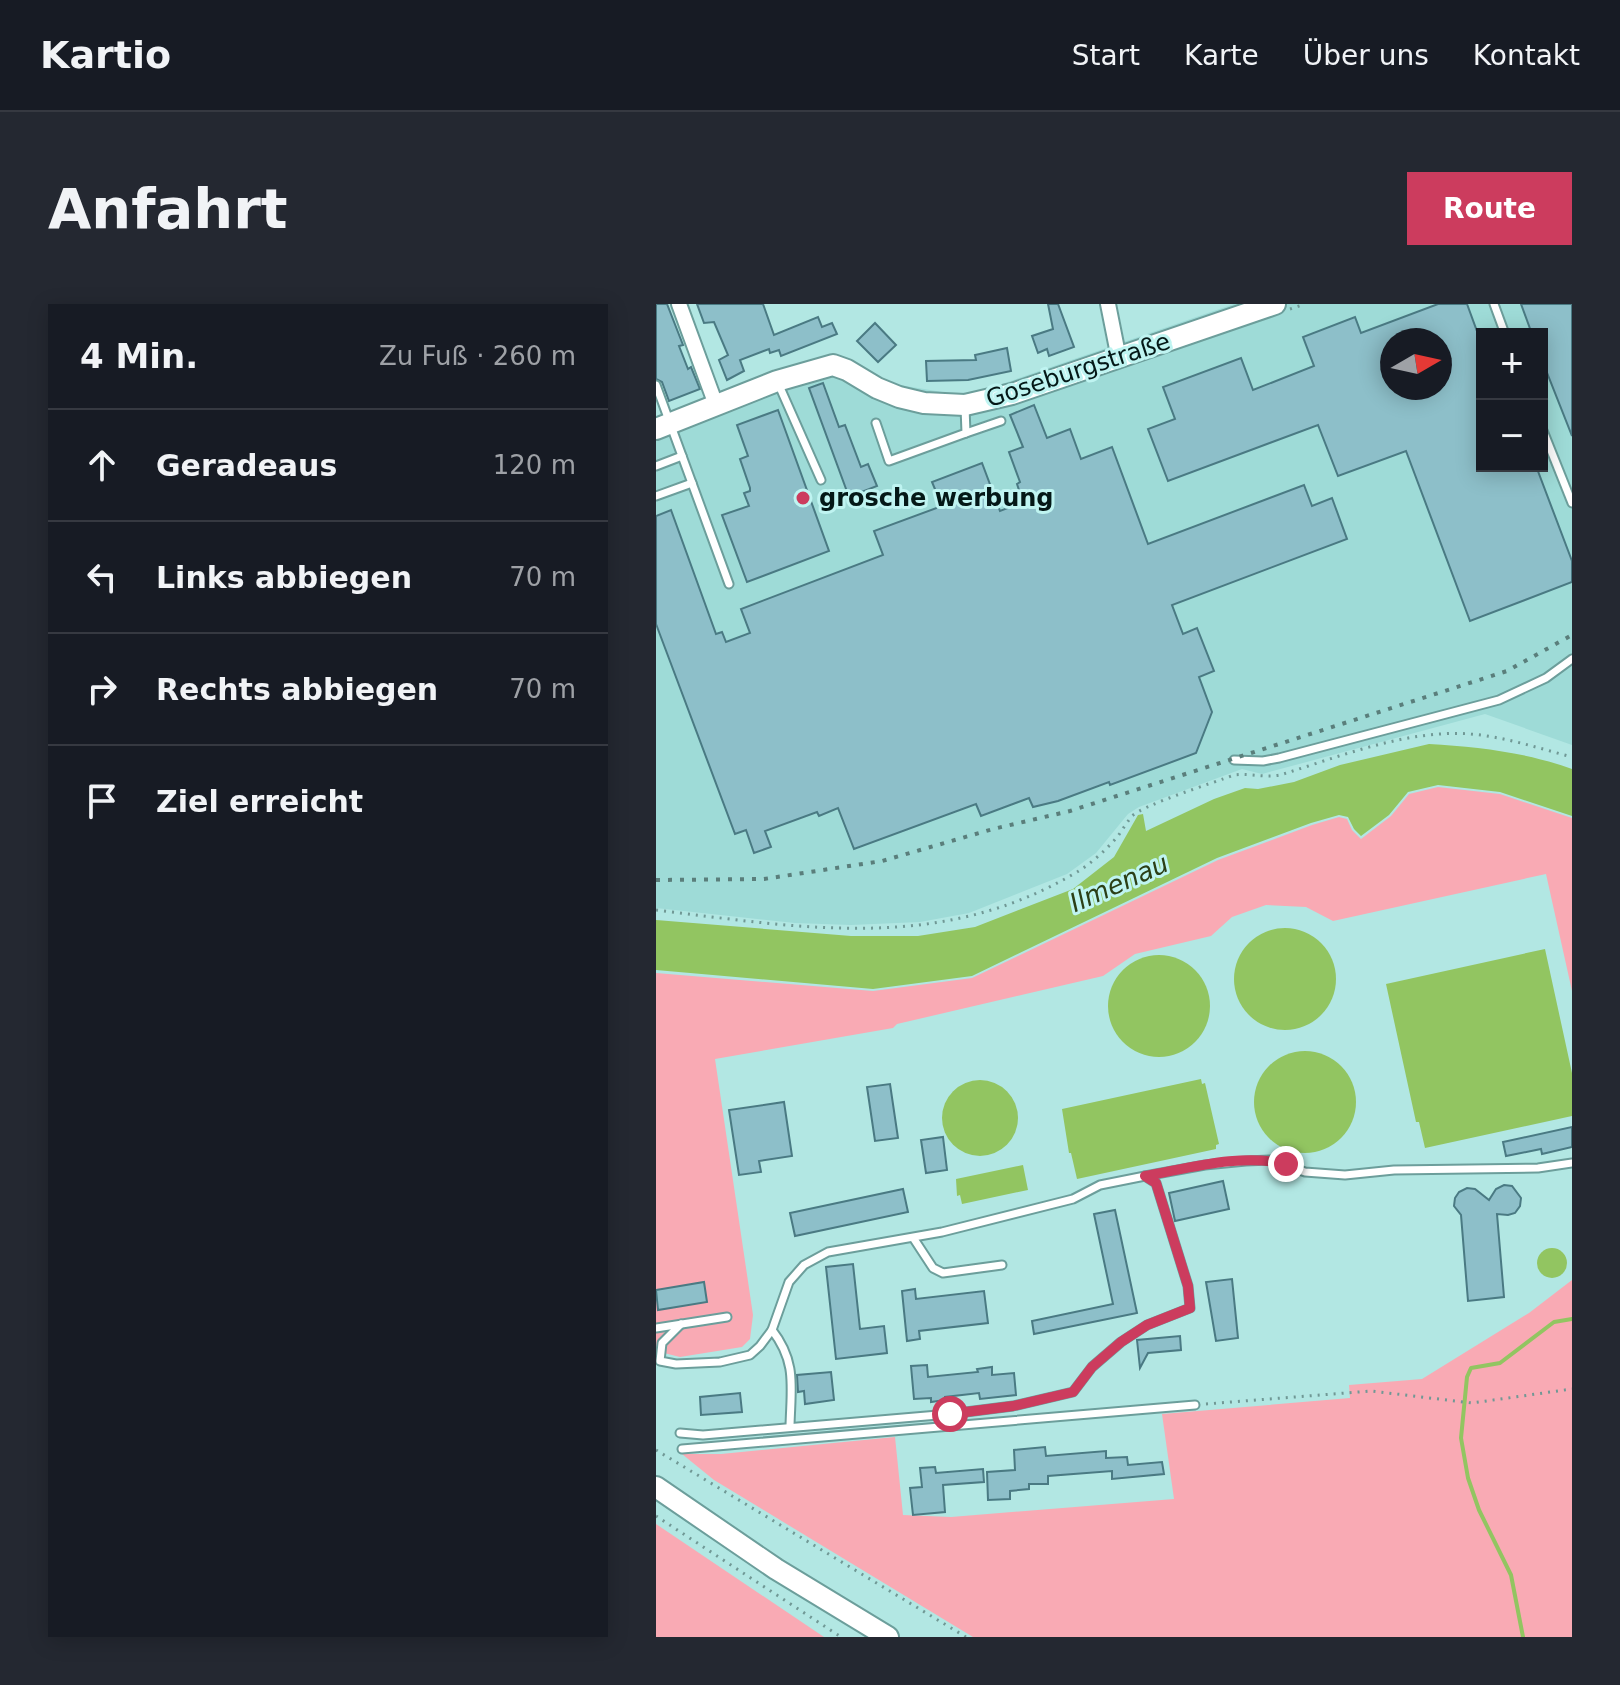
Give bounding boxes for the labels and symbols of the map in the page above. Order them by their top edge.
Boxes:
street label: Goseburgstraße [982,327,1174,413]
north arrow [1380,328,1452,400]
place label: grosche werbung [819,484,1054,512]
marker: grosche werbung [794,489,812,507]
water label: Ilmenau [1065,848,1173,918]
route end [1268,1146,1304,1182]
route start [932,1396,968,1432]

